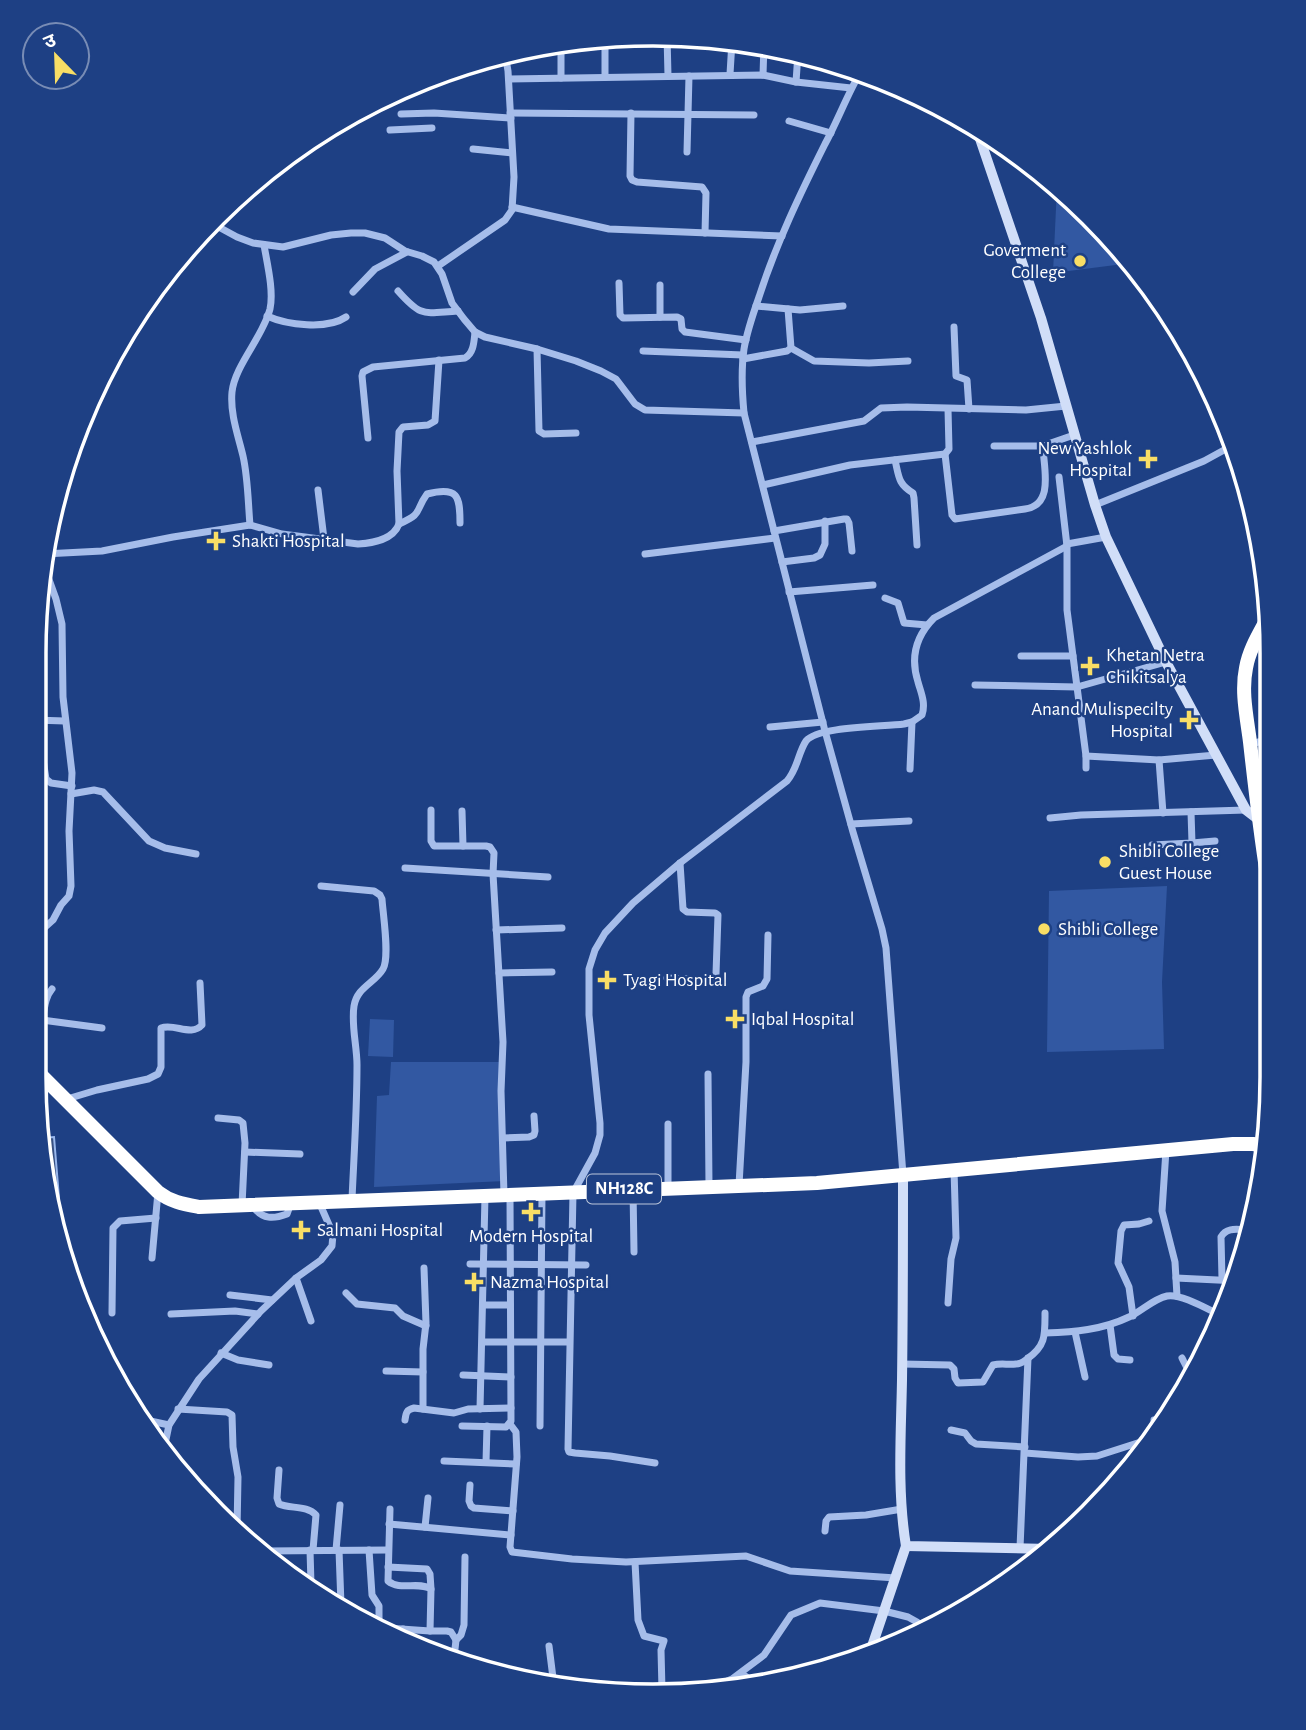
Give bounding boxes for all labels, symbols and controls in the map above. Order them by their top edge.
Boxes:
north arrow [21,21,91,91]
text: उ [41,30,60,53]
place label: Goverment College [983,241,1066,282]
marker: Goverment College [1072,253,1088,269]
place label: New Yashlok Hospital [1038,439,1132,480]
marker: New Yashlok Hospital [1138,449,1158,469]
marker: Shakti Hospital [206,531,226,551]
place label: Shakti Hospital [232,532,345,551]
place label: Khetan Netra Chikitsalya [1106,646,1205,687]
marker: Khetan Netra Chikitsalya [1080,656,1100,676]
place label: Anand Mulispecilty Hospital [1031,700,1173,741]
marker: Anand Mulispecilty Hospital [1179,710,1199,730]
place label: Shibli College Guest House [1119,842,1219,883]
marker: Shibli College Guest House [1097,854,1113,870]
place label: Shibli College [1058,920,1158,939]
marker: Shibli College [1036,921,1052,937]
marker: Tyagi Hospital [597,970,617,990]
place label: Tyagi Hospital [623,971,727,990]
marker: Iqbal Hospital [725,1009,745,1029]
place label: Iqbal Hospital [751,1010,855,1029]
road number: NH128C [587,1174,661,1204]
marker: Modern Hospital [521,1202,541,1222]
marker: Salmani Hospital [291,1220,311,1240]
place label: Salmani Hospital [317,1221,443,1240]
place label: Modern Hospital [469,1227,593,1246]
marker: Nazma Hospital [464,1272,484,1292]
place label: Nazma Hospital [490,1273,609,1292]

